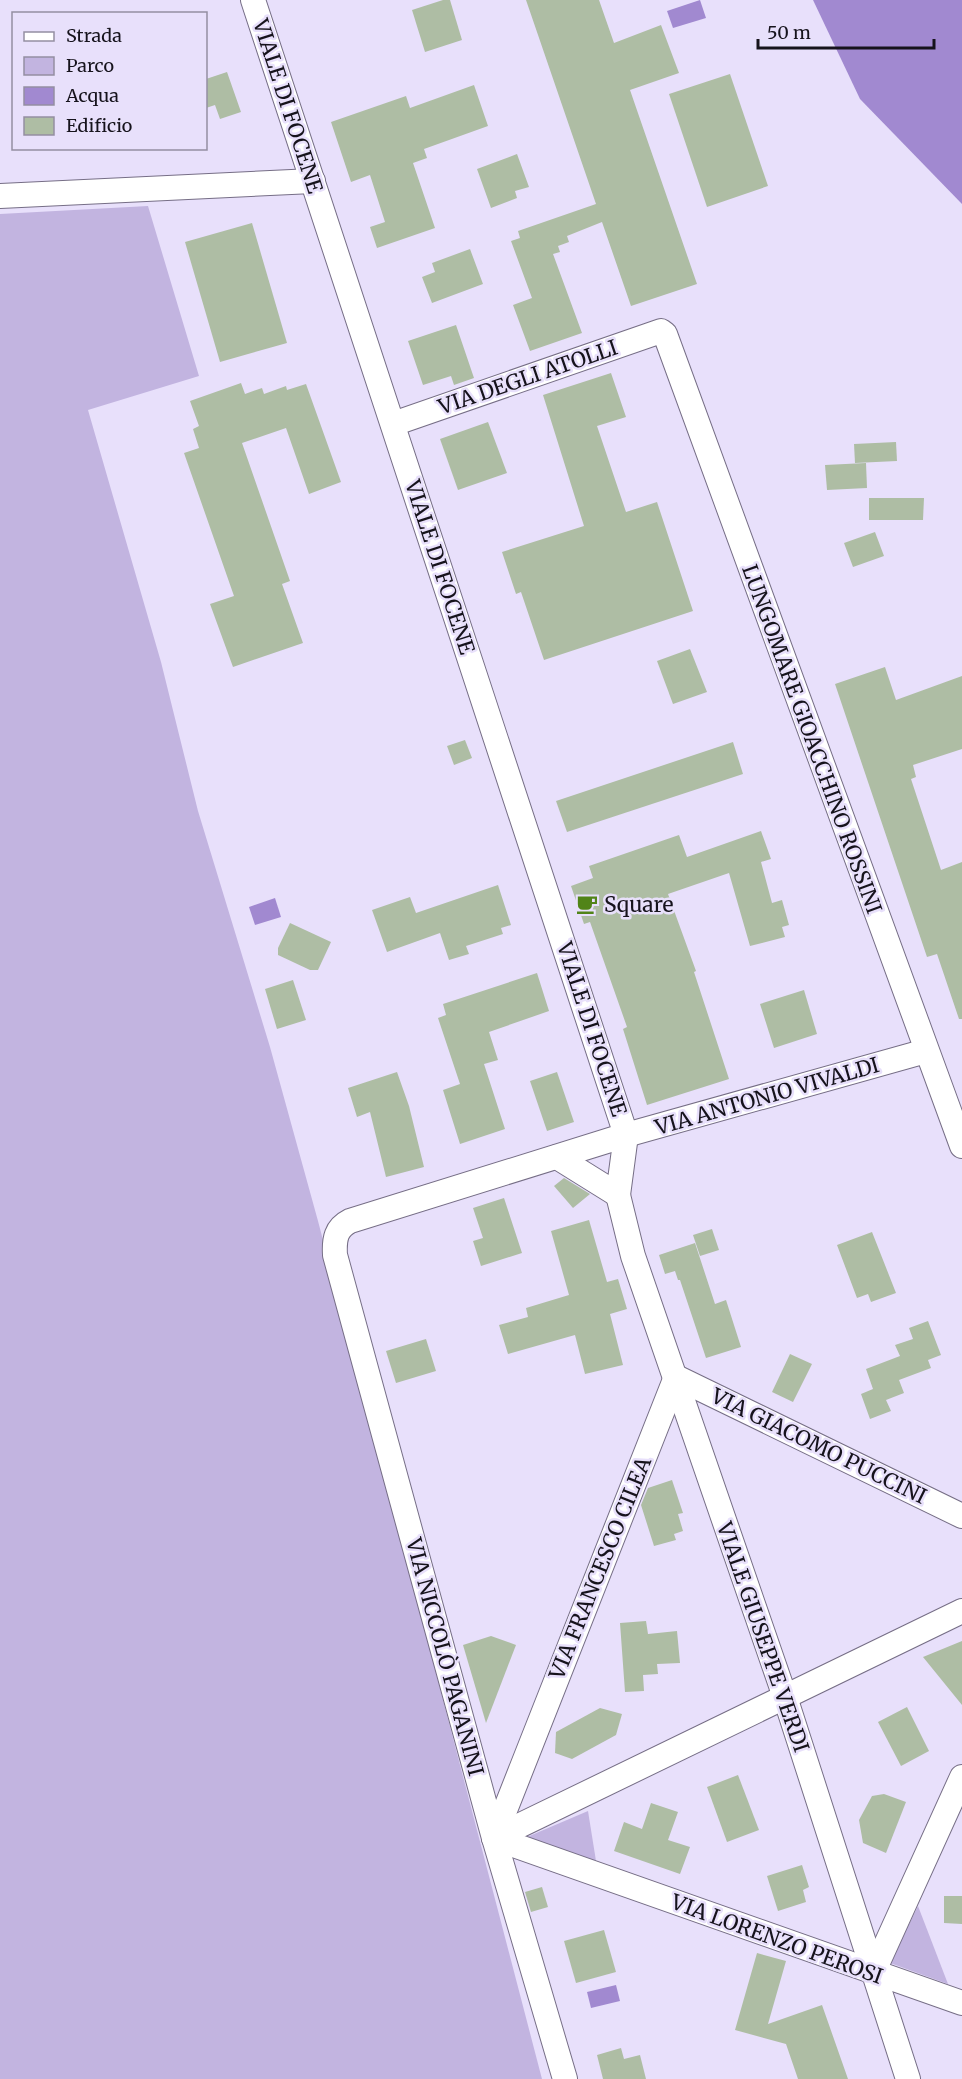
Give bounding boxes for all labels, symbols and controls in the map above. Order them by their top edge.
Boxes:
legend [12,12,207,150]
scale bar [758,12,934,50]
street label: VIALE DI FOCENE [247,14,329,197]
text: 50 m [767,21,811,44]
text: Strada [66,24,122,47]
text: Parco [66,54,114,77]
text: Acqua [65,84,119,107]
text: Edificio [66,114,132,137]
street label: VIA DEGLI ATOLLI [434,334,621,421]
street label: VIALE DI FOCENE [399,475,481,658]
street label: LUNGOMARE GIOACCHINO ROSSINI [736,561,888,917]
place label: Square [604,891,674,918]
cafe icon: Square [575,892,599,916]
street label: VIALE DI FOCENE [551,937,633,1120]
street label: VIA ANTONIO VIVALDI [651,1051,882,1141]
street label: VIA GIACOMO PUCCINI [706,1382,931,1510]
street label: VIA FRANCESCO CILEA [543,1453,657,1684]
street label: VIALE GIUSEPPE VERDI [711,1517,815,1756]
street label: VIA NICCOLÒ PAGANINI [400,1534,490,1779]
street label: VIA LORENZO PEROSI [666,1888,887,1990]

